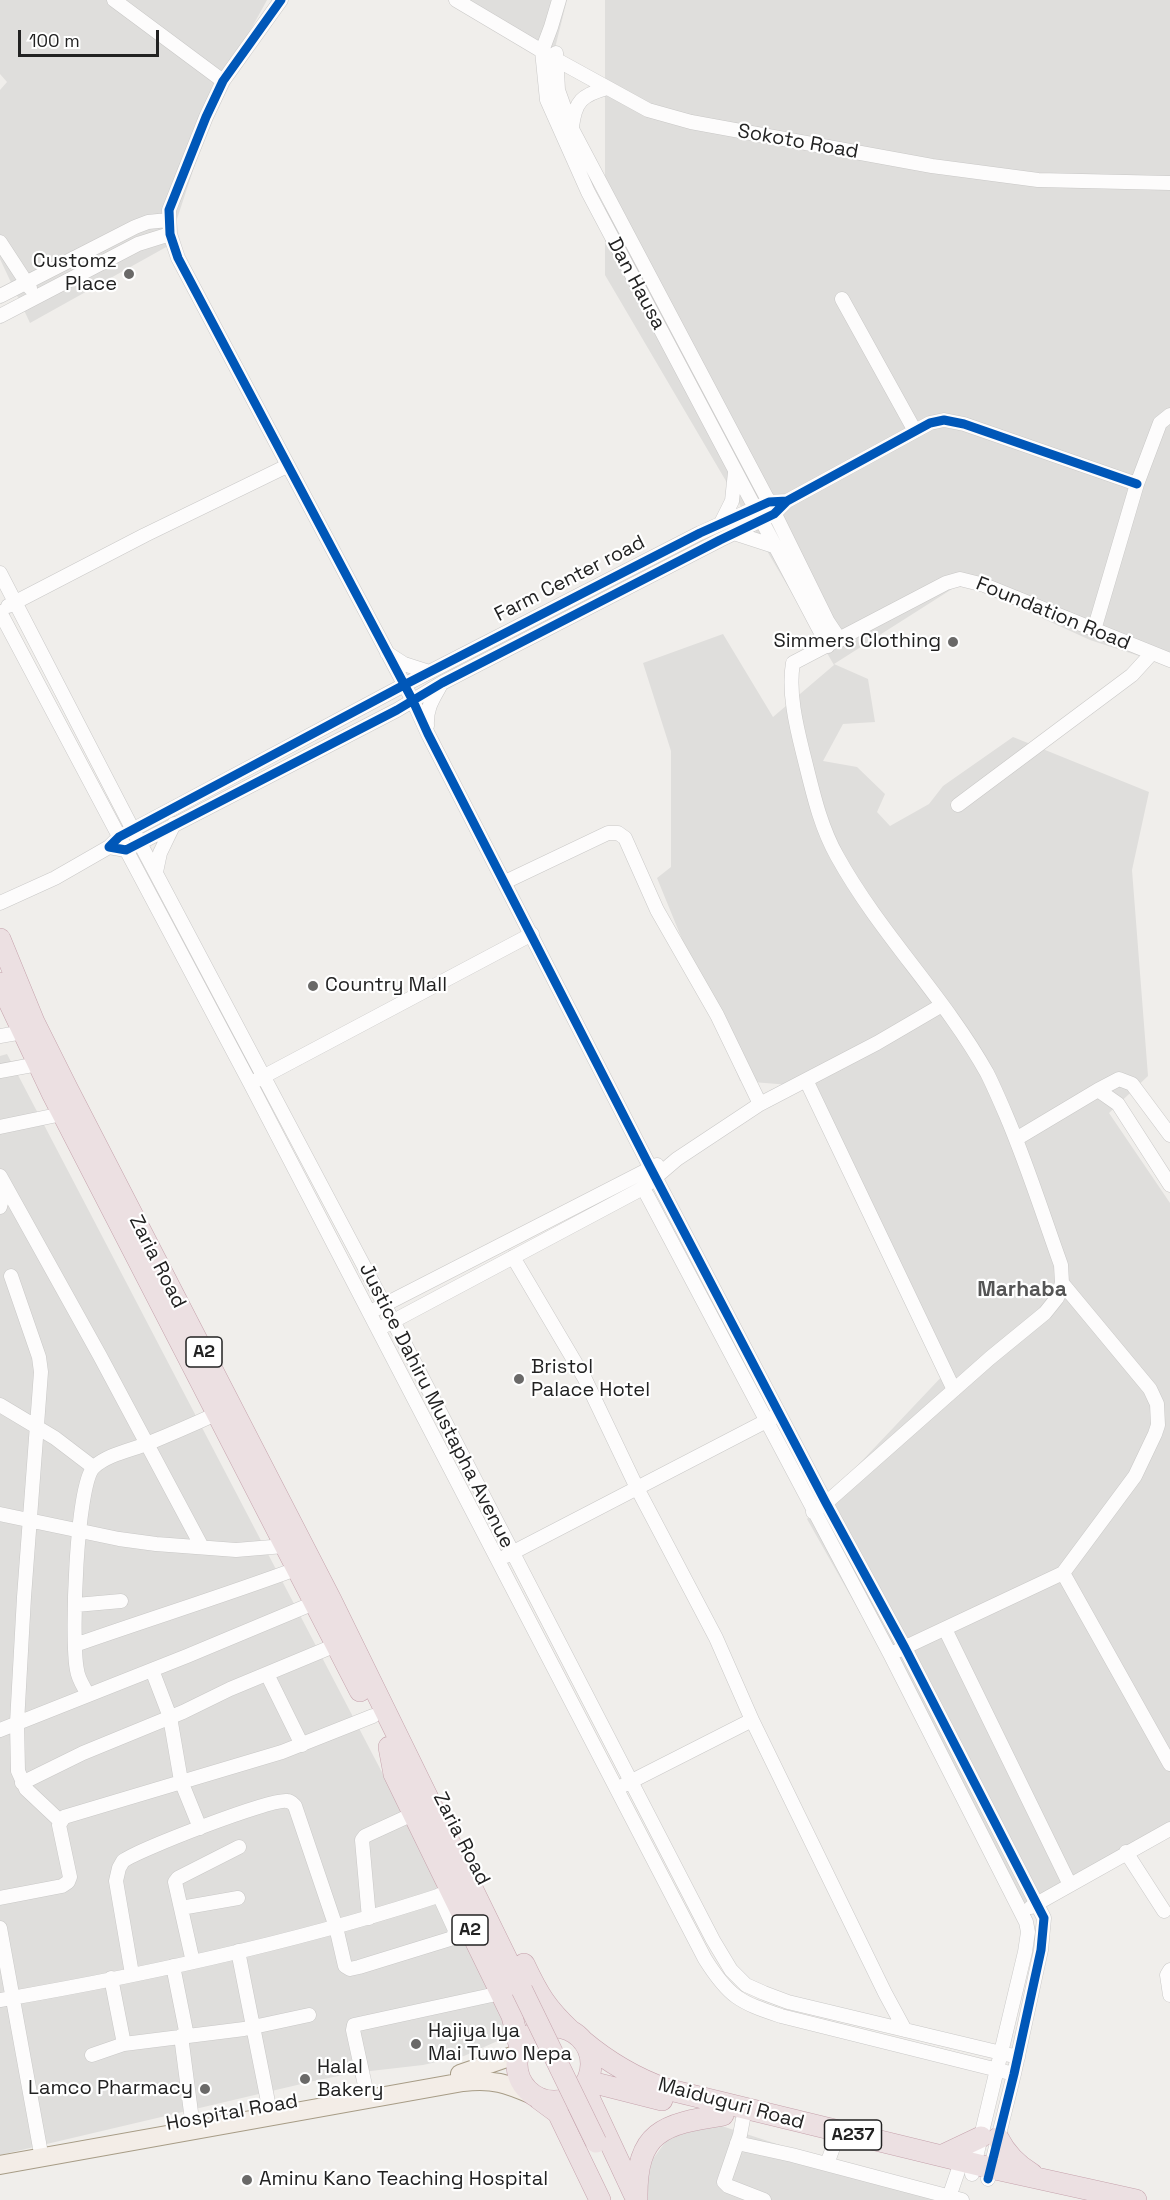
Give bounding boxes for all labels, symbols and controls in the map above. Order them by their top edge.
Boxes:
scale bar [21,18,162,56]
text: 100 m [29,29,80,52]
street label: Sokoto Road [736,120,860,164]
street label: Dan Hausa [602,234,670,334]
place label: Customz Place [33,250,117,297]
marker: Customz Place [122,267,136,281]
street label: Farm Center road [491,531,649,627]
street label: Foundation Road [972,572,1134,656]
place label: Simmers Clothing [773,630,941,654]
marker: Simmers Clothing [946,635,960,649]
place label: Country Mall [325,974,447,998]
marker: Country Mall [306,979,320,993]
street label: Zaria Road [123,1211,191,1313]
street label: Justice Dahiru Mustapha Avenue [353,1259,519,1553]
district label: Marhaba [977,1277,1067,1303]
road number: A2 [186,1337,222,1367]
place label: Bristol Palace Hotel [531,1356,650,1403]
marker: Bristol Palace Hotel [512,1372,526,1386]
street label: Zaria Road [427,1788,495,1890]
road number: A2 [452,1915,488,1945]
place label: Hajiya Iya Mai Tuwo Nepa [428,2020,572,2067]
marker: Hajiya Iya Mai Tuwo Nepa [409,2037,423,2051]
place label: Halal Bakery [317,2056,384,2103]
marker: Halal Bakery [298,2072,312,2086]
street label: Maiduguri Road [655,2073,807,2135]
place label: Lamco Pharmacy [28,2077,193,2101]
marker: Lamco Pharmacy [198,2082,212,2096]
street label: Hospital Road [164,2090,300,2136]
road number: A237 [824,2120,882,2150]
place label: Aminu Kano Teaching Hospital [259,2168,548,2192]
marker: Aminu Kano Teaching Hospital [240,2173,254,2187]

